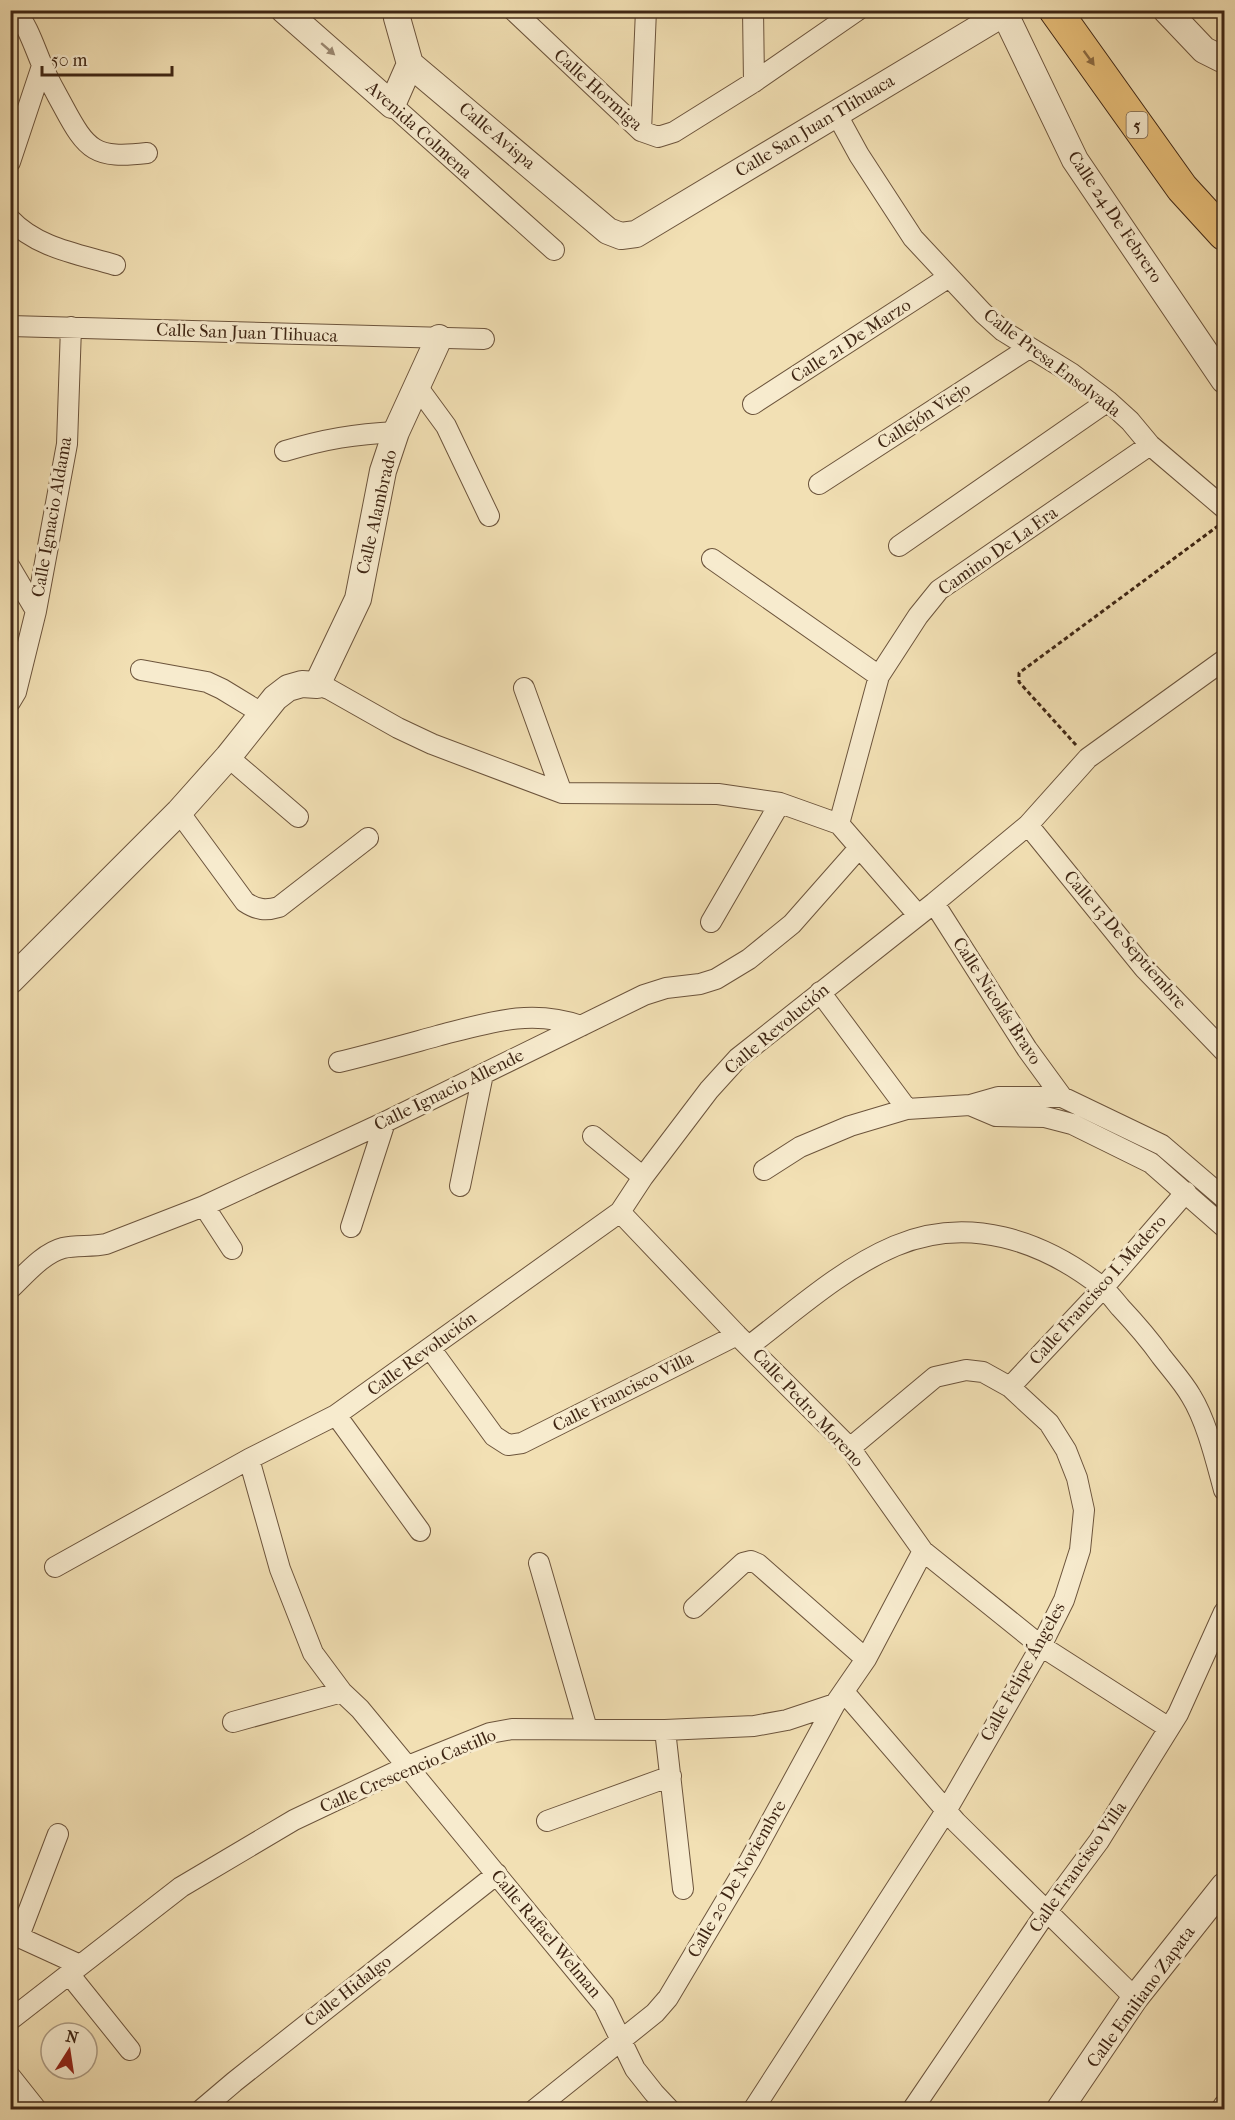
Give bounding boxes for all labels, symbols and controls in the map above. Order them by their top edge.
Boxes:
scale bar [42,39,172,77]
one-way arrow [320,42,335,55]
street label: Calle Hormiga [549,45,647,136]
text: 50 m [51,50,88,71]
one-way arrow [1083,51,1095,66]
street label: Calle San Juan Tlihuaca [732,70,899,182]
street label: Avenida Colmena [361,76,477,183]
street label: Calle Avispa [454,98,540,174]
road number: 5 [1126,112,1148,138]
street label: Calle 24 De Febrero [1063,147,1167,287]
street label: Calle 21 De Marzo [787,294,915,388]
street label: Calle Presa Ensolvada [979,305,1125,422]
street label: Calle San Juan Tlihuaca [156,319,339,347]
street label: Callejón Viejo [874,378,974,454]
street label: Calle Ignacio Aldama [28,435,77,599]
street label: Calle Alambrado [352,448,402,576]
street label: Camino De La Era [934,502,1062,600]
street label: Calle 13 De Septiembre [1059,867,1191,1013]
street label: Calle Nicolás Bravo [948,933,1046,1069]
street label: Calle Revolución [721,979,834,1079]
street label: Calle Ignacio Allende [371,1045,527,1135]
street label: Calle Francisco I. Madero [1025,1211,1171,1369]
street label: Calle Revolución [363,1307,481,1401]
street label: Calle Pedro Moreno [748,1345,868,1471]
street label: Calle Francisco Villa [549,1347,697,1437]
street label: Calle Felipe Ángeles [975,1598,1070,1745]
street label: Calle Crescencio Castillo [317,1724,499,1818]
street label: Calle 20 De Noviembre [683,1796,791,1962]
street label: Calle Francisco Villa [1025,1797,1131,1937]
street label: Calle Rafael Welman [486,1866,606,2003]
street label: Calle Emiliano Zapata [1083,1922,1200,2072]
street label: Calle Hidalgo [300,1951,396,2031]
north arrow [39,2021,99,2081]
text: N [64,2026,81,2048]

